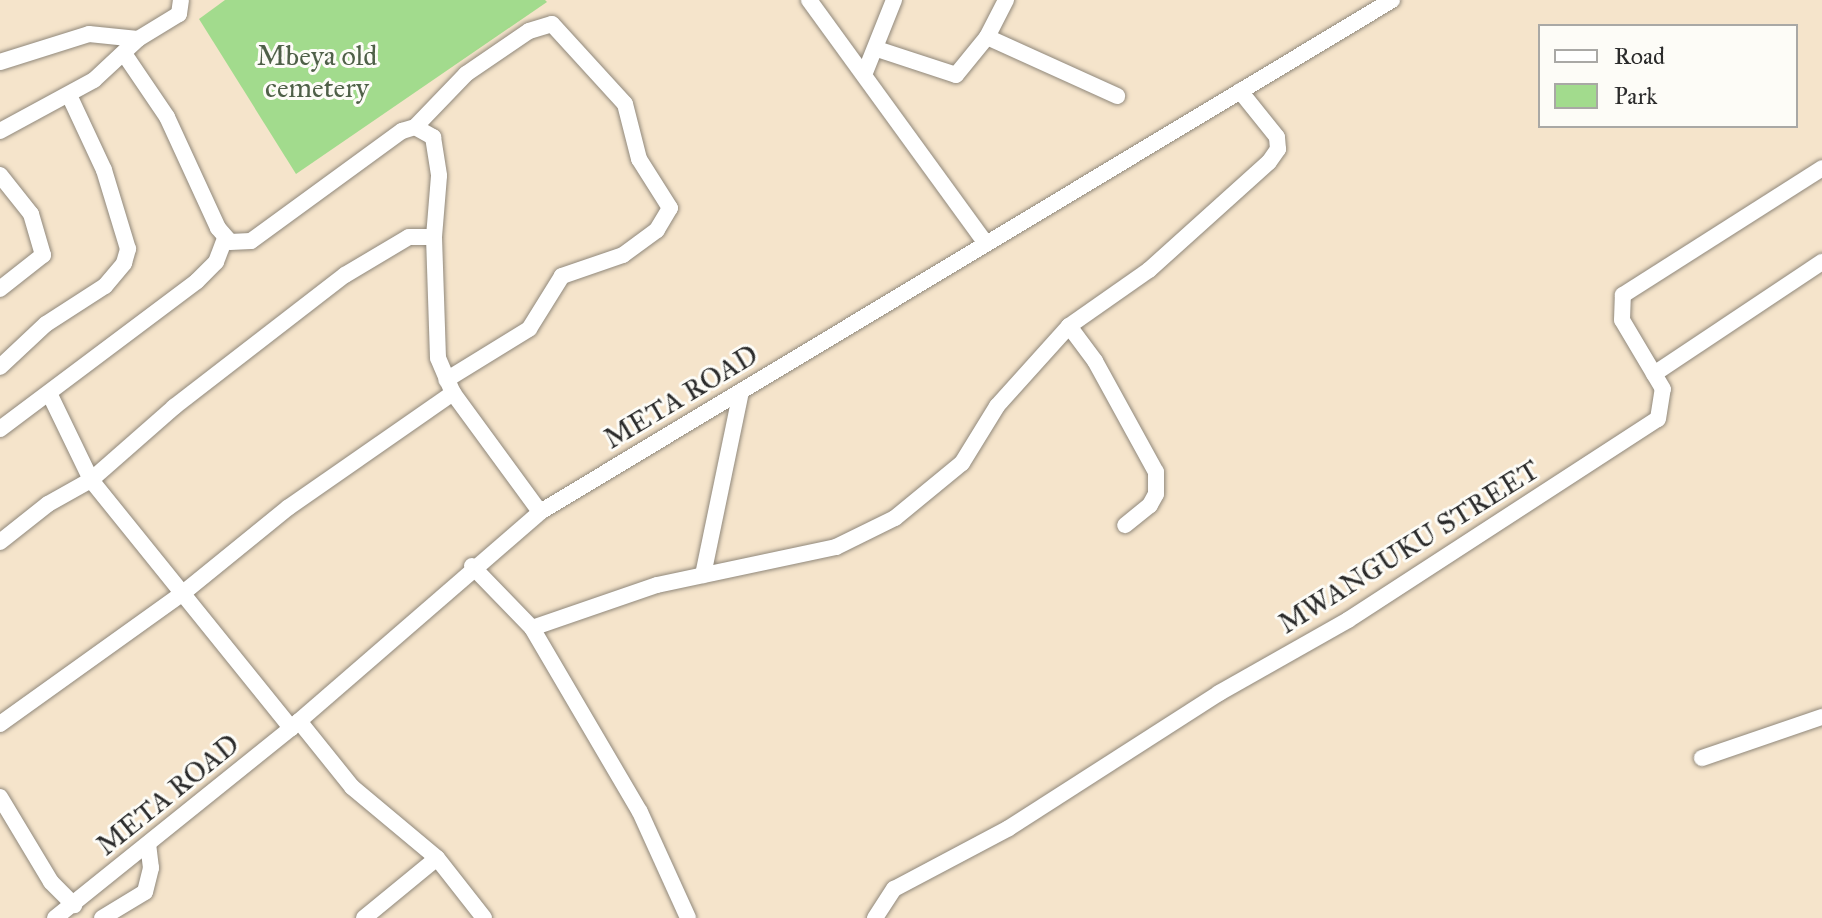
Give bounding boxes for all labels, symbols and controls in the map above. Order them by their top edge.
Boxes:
legend [1538,24,1798,128]
park label: Mbeya old cemetery [257,39,377,105]
text: Road [1614,41,1665,71]
text: Park [1614,81,1657,111]
street label: META ROAD [598,338,764,456]
street label: MWANGUKU STREET [1272,453,1546,641]
street label: META ROAD [90,727,246,863]

